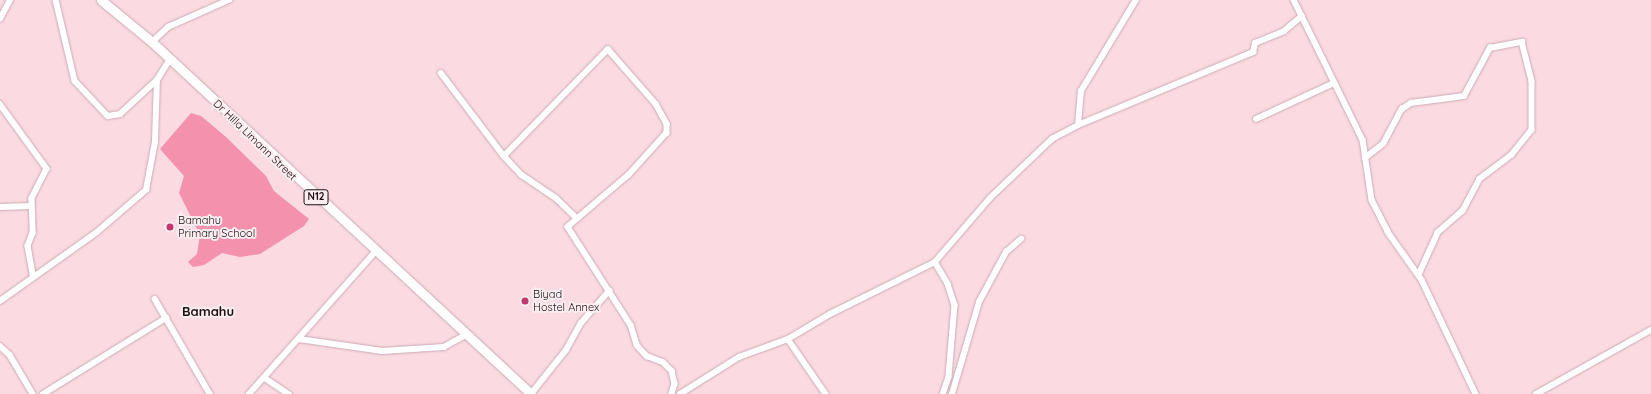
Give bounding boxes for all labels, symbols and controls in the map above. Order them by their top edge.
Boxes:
street label: Dr Hilla Limann Street [211,97,299,183]
road number: N12 [303,189,329,205]
place label: Bamahu Primary School [178,214,255,240]
marker: Bamahu Primary School [165,222,175,232]
place label: Biyad Hostel Annex [533,288,599,314]
marker: Biyad Hostel Annex [520,296,530,306]
district label: Bamahu [182,303,234,319]

